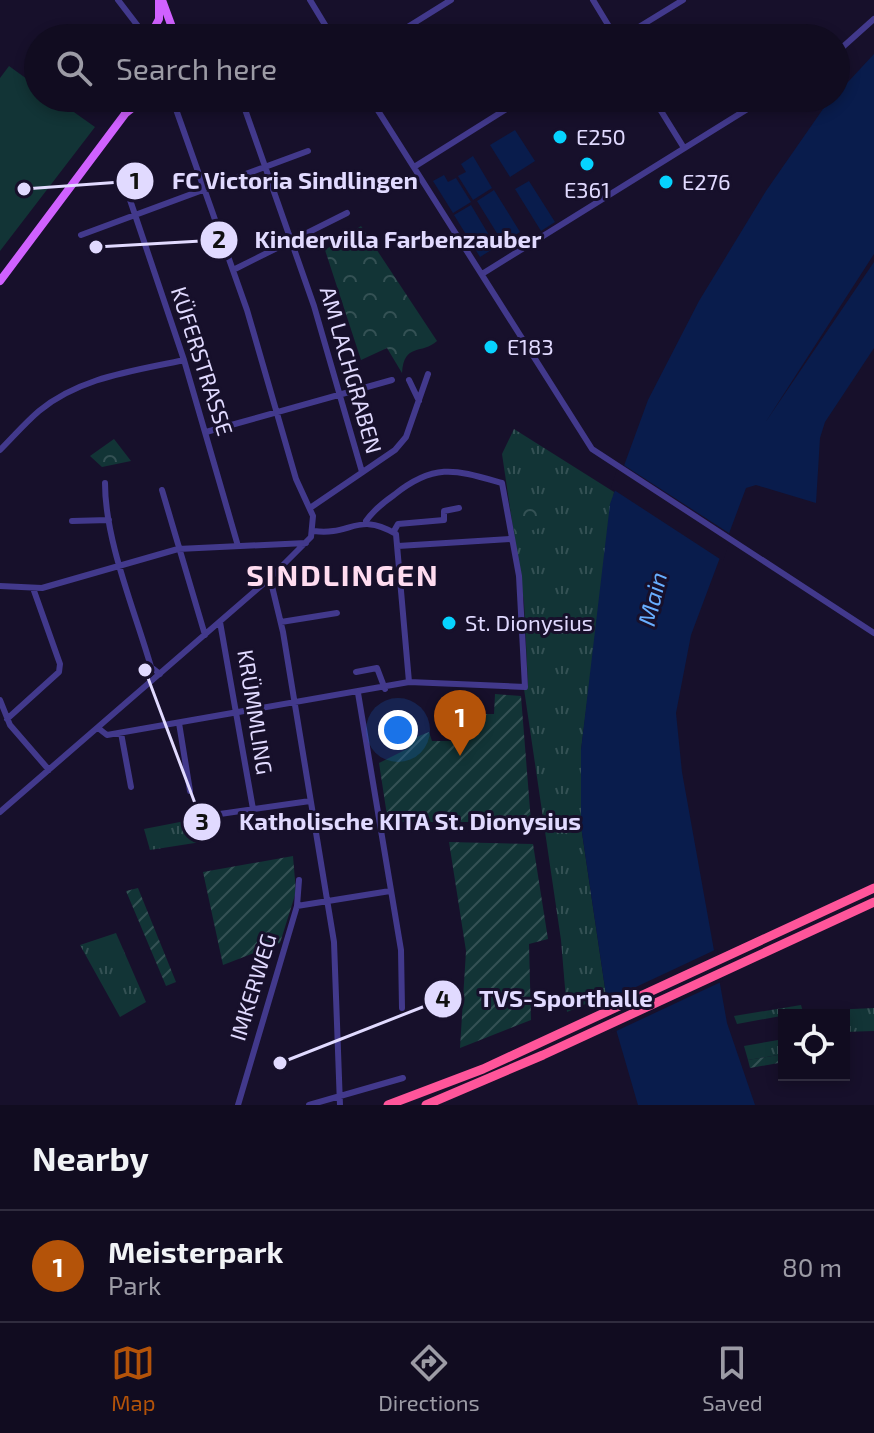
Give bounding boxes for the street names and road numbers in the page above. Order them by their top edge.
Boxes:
street label: KÜFERSTRASSE [167,283,239,438]
street label: AM LACHGRABEN [316,283,388,456]
street label: KRÜMMLING [233,647,279,776]
street label: IMKERWEG [223,930,281,1043]

